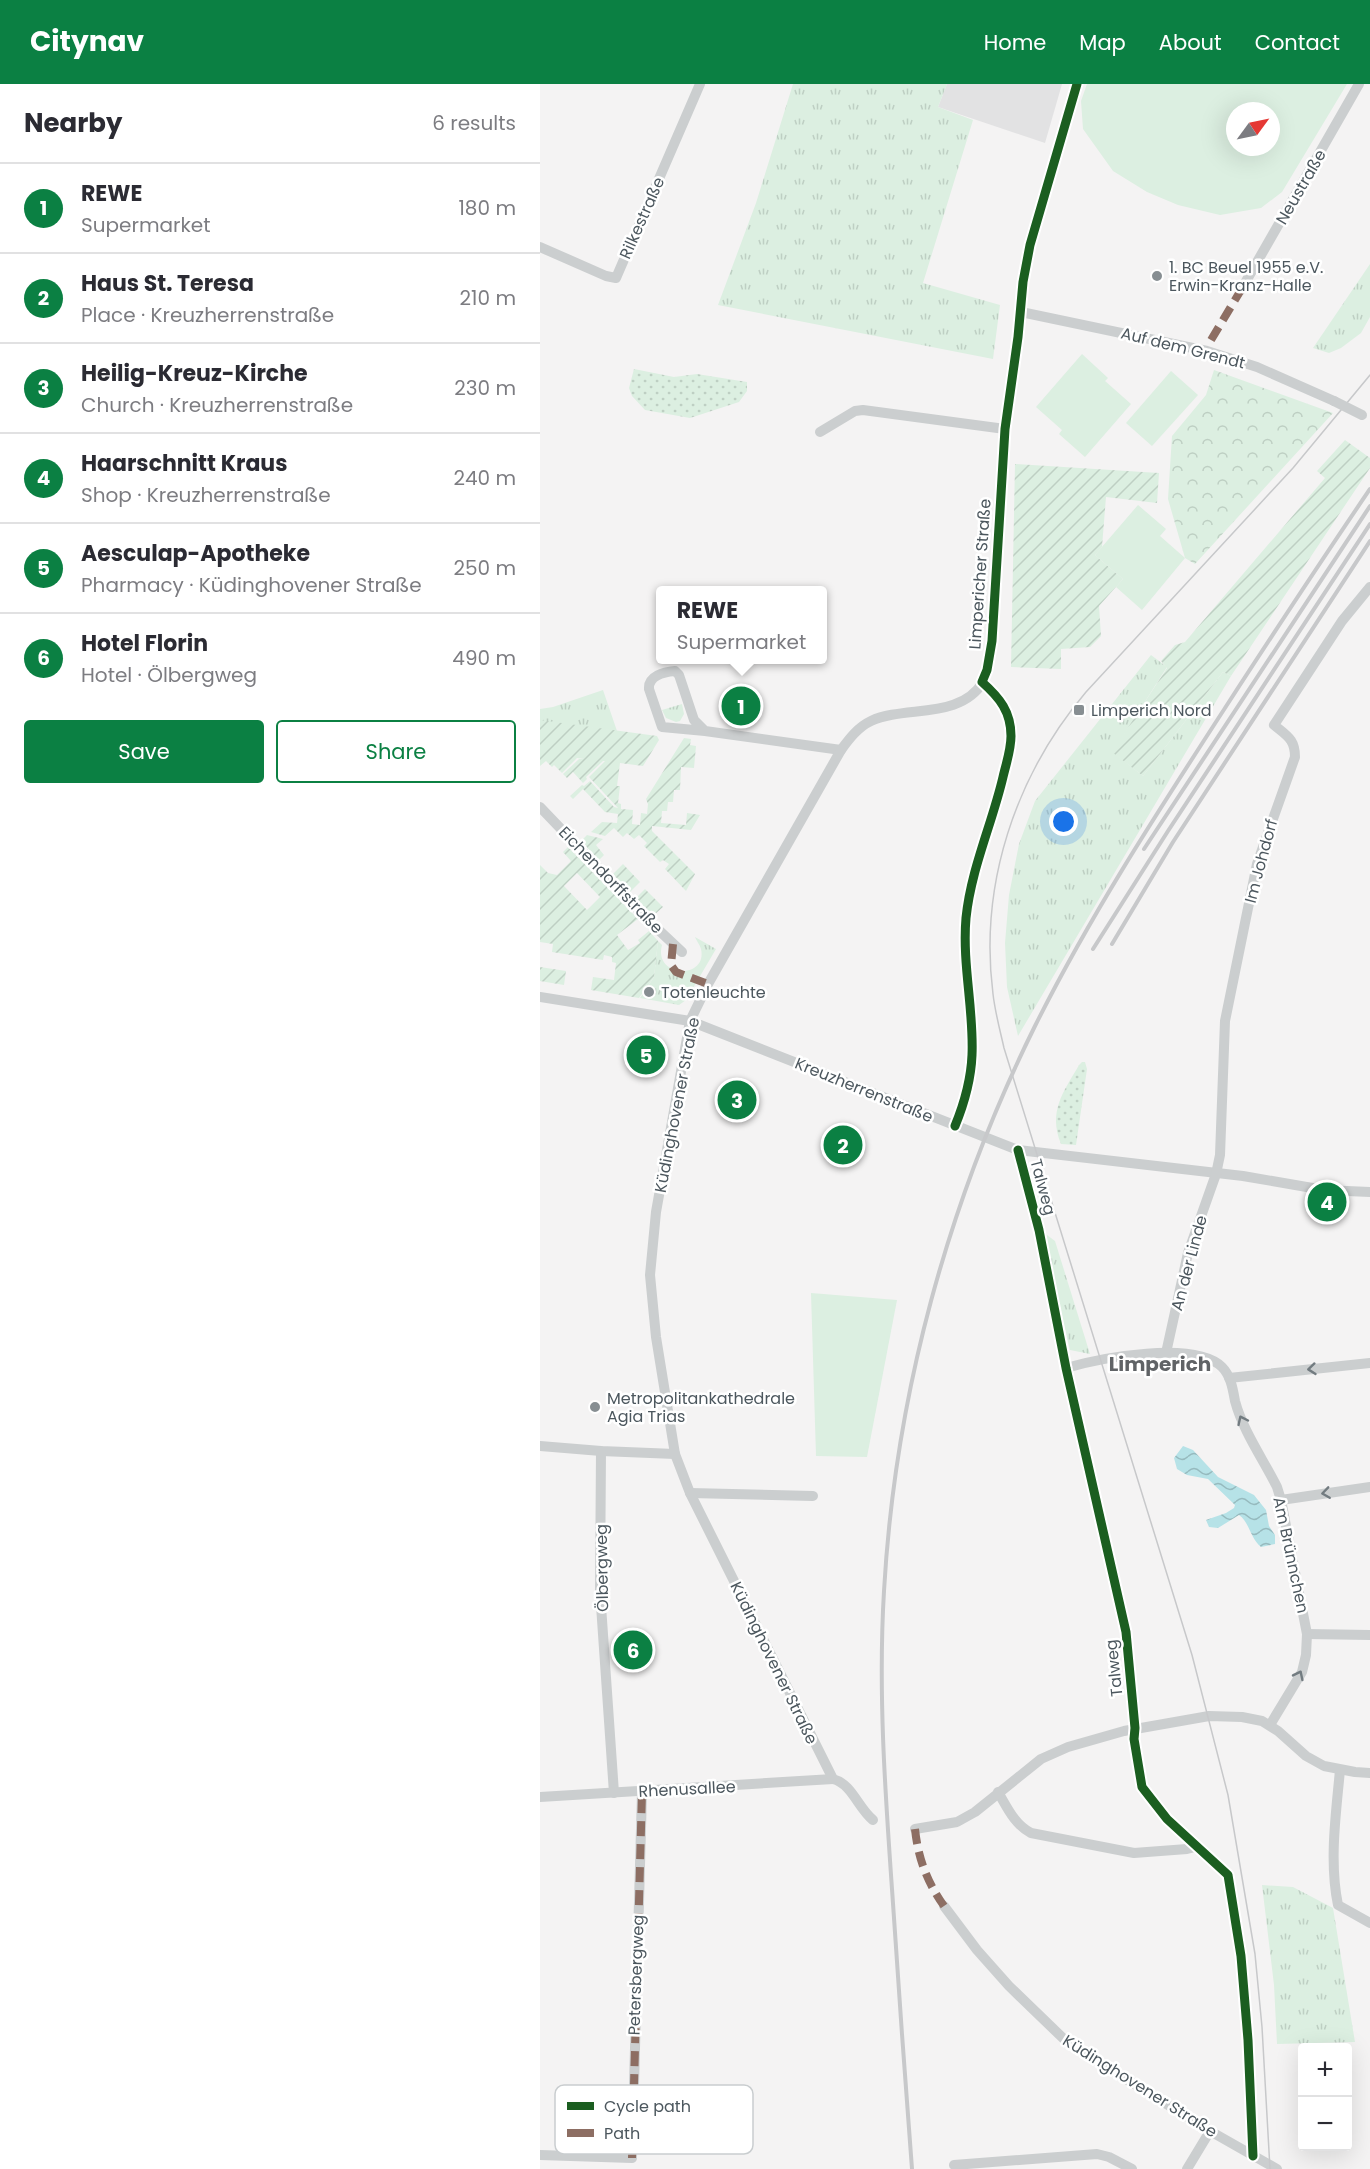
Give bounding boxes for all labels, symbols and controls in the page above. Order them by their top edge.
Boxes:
text: Citynav [30,22,144,61]
text: Home [984,28,1046,57]
text: Map [1079,28,1126,57]
text: About [1159,28,1222,57]
text: Contact [1255,28,1340,57]
north arrow [1226,102,1280,156]
text: Nearby [24,105,122,141]
text: 6 results [432,109,516,137]
street label: Neustraße [1270,145,1332,229]
street label: Rilkestraße [614,173,670,263]
text: REWE [81,178,142,209]
text: 1 [40,194,47,222]
text: 180 m [458,194,516,222]
text: Supermarket [81,211,210,239]
place label: 1. BC Beuel 1955 e.V. Erwin-Kranz-Halle [1169,256,1323,297]
text: Haus St. Teresa [81,268,254,299]
marker: 1. BC Beuel 1955 e.V. Erwin-Kranz-Halle [1150,269,1164,283]
text: 2 [38,284,49,312]
text: 210 m [460,284,516,312]
text: Place · Kreuzherrenstraße [81,301,334,329]
street label: Auf dem Grendt [1118,321,1248,375]
text: Heilig-Kreuz-Kirche [81,358,308,389]
text: 3 [37,374,50,402]
text: 230 m [454,374,516,402]
text: Church · Kreuzherrenstraße [81,391,353,419]
text: Haarschnitt Kraus [81,448,287,479]
text: 4 [37,464,50,492]
text: 240 m [453,464,516,492]
text: Shop · Kreuzherrenstraße [81,481,331,509]
street label: Limpericher Straße [963,498,997,650]
text: Aesculap-Apotheke [81,538,310,569]
text: 5 [37,554,50,582]
text: 250 m [453,554,516,582]
text: Pharmacy · Küdinghovener Straße [81,571,422,599]
popup [656,586,827,664]
text: REWE [677,595,738,626]
text: Hotel Florin [81,628,208,659]
text: Supermarket [677,628,806,656]
text: 6 [37,644,50,672]
text: 490 m [452,644,516,672]
text: Hotel · Ölbergweg [81,661,257,689]
pin: 1 [722,684,760,728]
place label: Limperich Nord [1091,699,1211,722]
marker: Limperich Nord [1072,703,1086,717]
button: Save [24,720,264,783]
button: Share [276,720,516,783]
your location [1049,807,1078,836]
street label: Im Johdorf [1239,817,1283,905]
street label: Eichendorffstraße [554,821,669,939]
place label: Totenleuchte [661,981,766,1004]
marker: Totenleuchte [642,985,656,999]
street label: Küdinghovener Straße [649,1015,705,1195]
pin: 5 [626,1032,666,1078]
street label: Kreuzherrenstraße [792,1052,937,1128]
pin: 3 [718,1078,756,1122]
pin: 2 [824,1122,862,1168]
street label: Talweg [1024,1156,1062,1218]
pin: 4 [1308,1180,1346,1224]
street label: An der Linde [1165,1213,1213,1313]
district label: Limperich [1109,1350,1211,1378]
one-way arrow [1307,1362,1316,1375]
place label: Metropolitankathedrale Agia Trias [607,1387,795,1428]
marker: Metropolitankathedrale Agia Trias [588,1400,602,1414]
one-way arrow [1238,1416,1250,1427]
one-way arrow [1321,1487,1330,1499]
street label: Am Brünnchen [1267,1495,1315,1615]
street label: Ölbergweg [590,1524,614,1612]
street label: Küdinghovener Straße [725,1578,823,1748]
pin: 6 [614,1628,652,1672]
street label: Talweg [1100,1638,1128,1698]
one-way arrow [1292,1670,1304,1681]
street label: Rhenusallee [638,1775,736,1803]
street label: Petersbergweg [622,1914,650,2036]
street label: Küdinghovener Straße [1058,2029,1222,2143]
map controls [1298,2043,1352,2151]
button: + [1298,2043,1352,2097]
legend [555,2085,753,2154]
text: Cycle path [604,2095,691,2118]
button: − [1298,2097,1352,2151]
text: Path [604,2122,640,2145]

